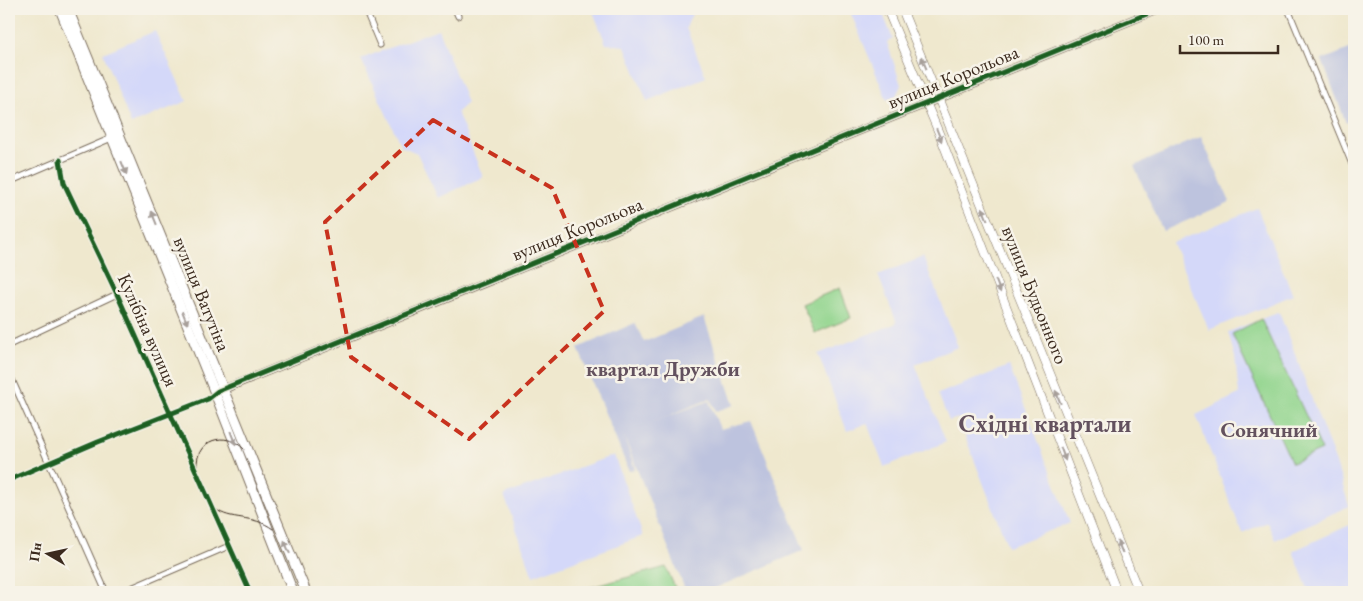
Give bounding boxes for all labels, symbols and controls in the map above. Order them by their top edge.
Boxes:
scale bar [1180,22,1278,54]
text: 100 m [1188,30,1225,49]
street label: вулиця Корольова [884,39,1023,115]
one-way arrow [919,56,927,70]
one-way arrow [936,127,944,142]
one-way arrow [120,161,128,176]
street label: вулиця Корольова [508,191,647,267]
one-way arrow [981,206,988,221]
one-way arrow [149,211,157,226]
street label: вулиця Будьонного [996,222,1074,368]
street label: вулиця Ватутіна [168,233,237,355]
street label: Кулібіна вулиця [112,269,184,391]
one-way arrow [994,279,1002,294]
one-way arrow [181,311,189,326]
district label: квартал Дружби [586,355,740,382]
one-way arrow [1054,389,1062,404]
district label: Східні квартали [959,408,1131,439]
district label: Сонячний [1220,416,1318,443]
one-way arrow [229,431,237,446]
one-way arrow [1059,447,1067,462]
north arrow [22,528,72,578]
one-way arrow [283,539,291,554]
one-way arrow [1116,539,1124,554]
text: Пн [25,541,46,563]

